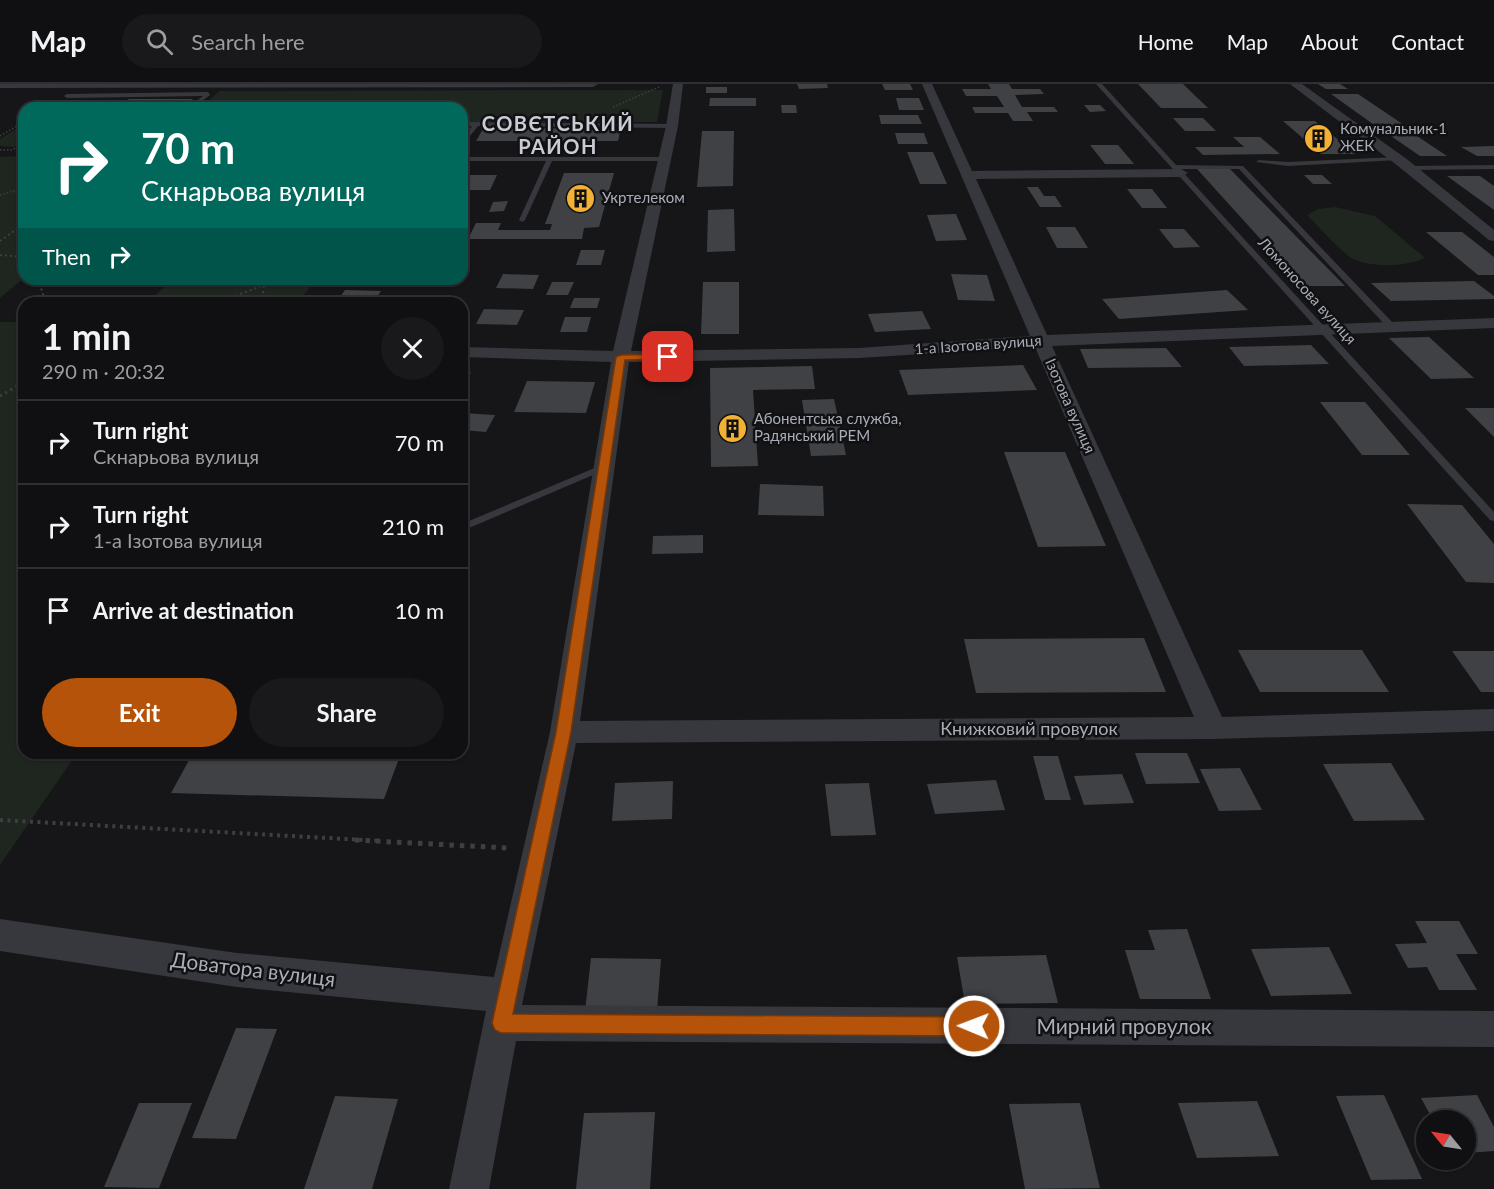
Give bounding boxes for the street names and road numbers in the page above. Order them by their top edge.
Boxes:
street label: Ломоносова вулиця [1254,232,1360,347]
street label: 1-а Ізотова вулиця [914,331,1042,357]
street label: Ізотова вулиця [1042,356,1100,456]
street label: Книжковий провулок [940,717,1119,739]
street label: Доватора вулиця [170,946,337,991]
street label: Мирний провулок [1036,1013,1212,1038]

